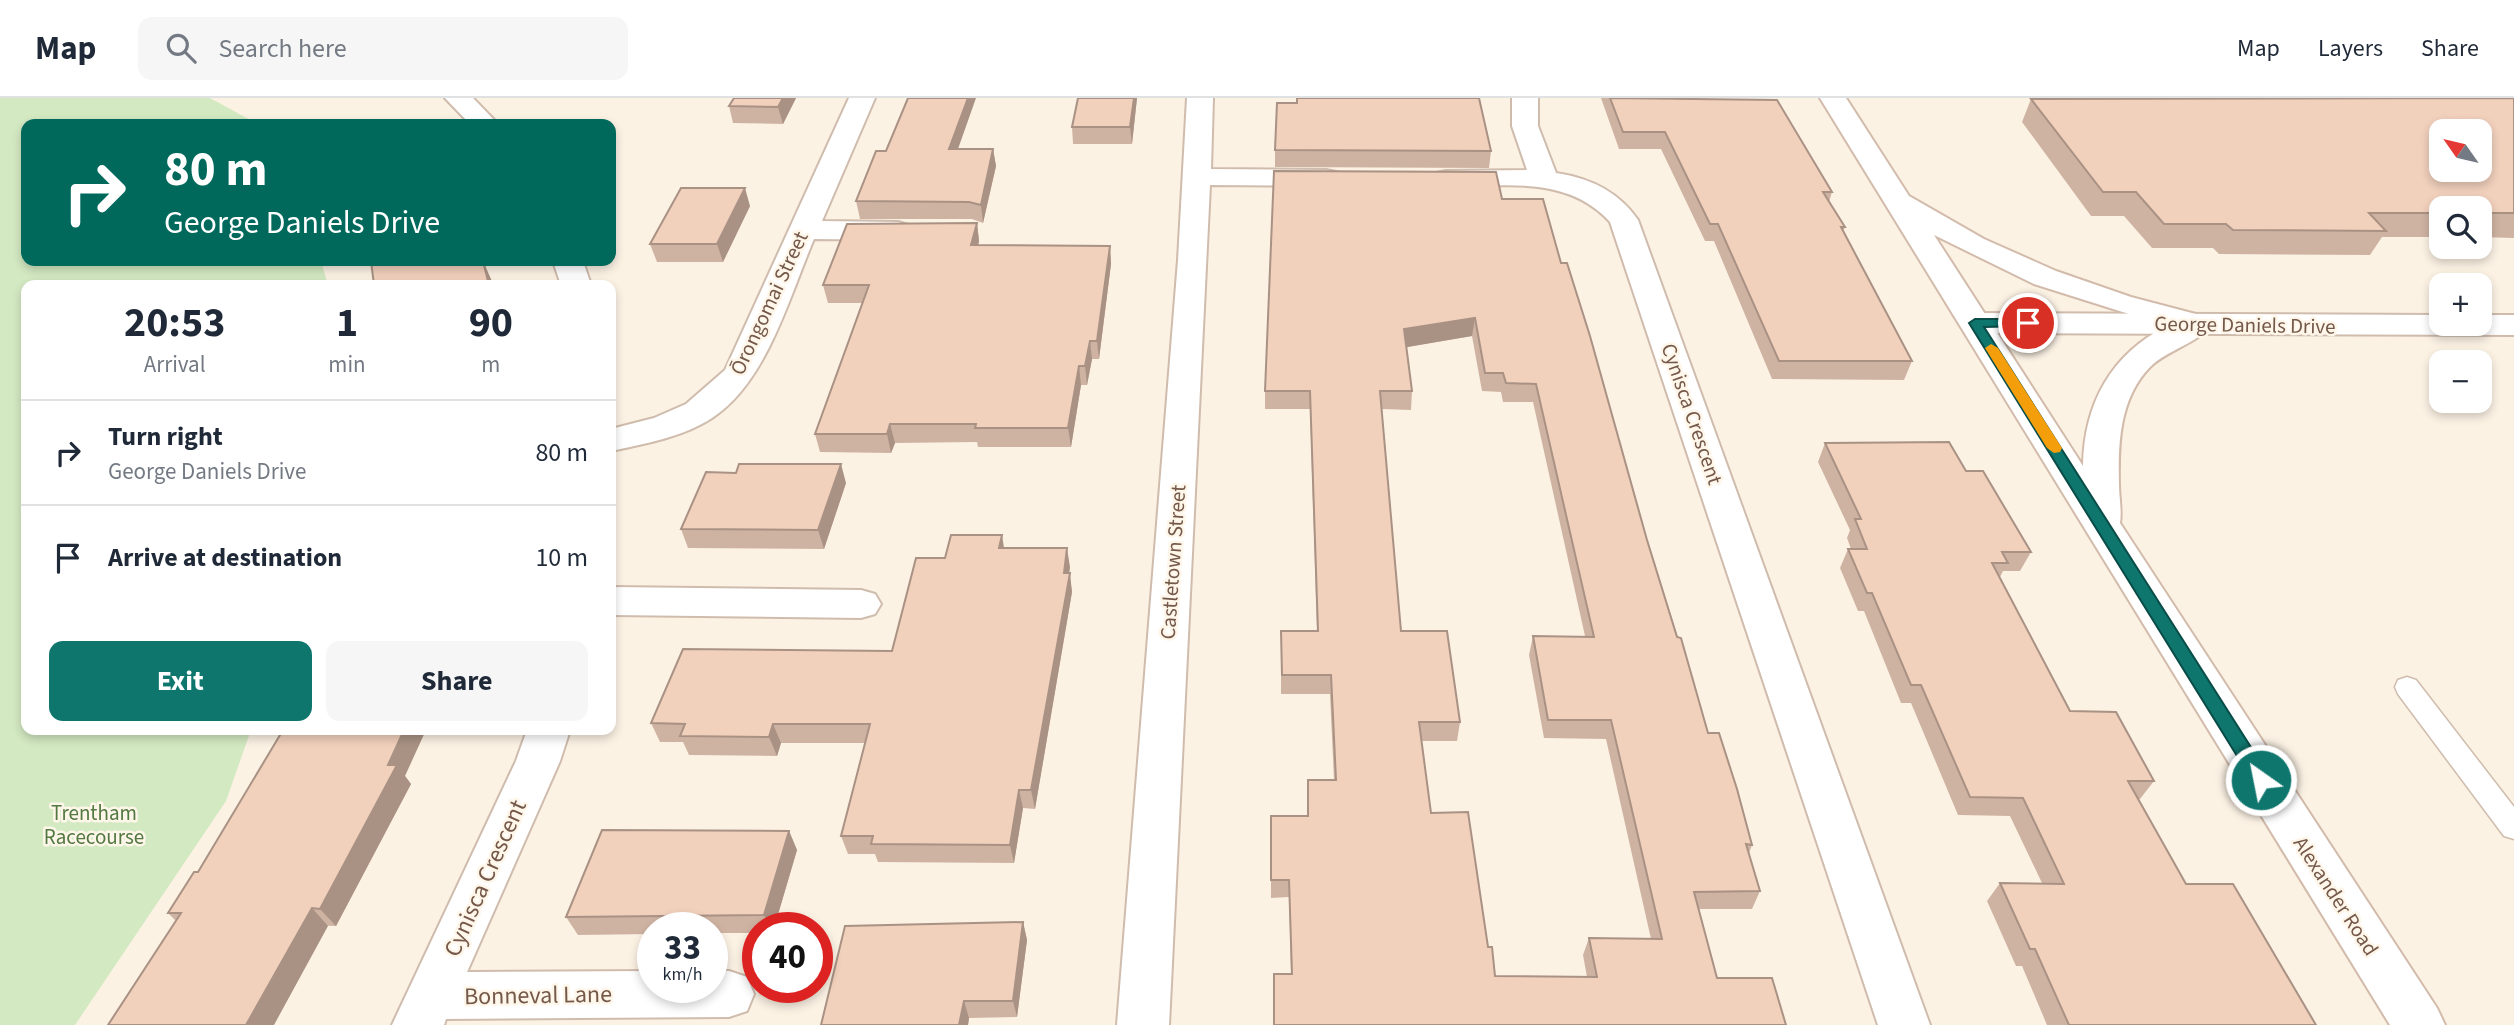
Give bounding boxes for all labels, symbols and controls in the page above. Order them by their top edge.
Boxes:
search box [138,17,628,80]
text: Map [35,25,96,72]
icon: search [162,29,200,67]
text: Search here [218,30,347,67]
text: Map [2237,31,2280,66]
text: Layers [2318,31,2383,66]
text: Share [2421,31,2479,66]
north arrow [2429,119,2492,182]
map controls [2429,119,2492,413]
text: 80 m [164,135,268,205]
icon: right [49,147,140,238]
button: search [2429,196,2492,259]
text: George Daniels Drive [164,200,440,246]
street label: Ōrongomai Street [723,226,815,380]
button: + [2429,273,2492,336]
text: 20:53 [124,293,225,353]
text: 1 [336,293,358,353]
text: 90 [469,293,513,353]
pin [1998,293,2058,353]
icon: arrive [2009,304,2047,342]
street label: George Daniels Drive [2154,308,2336,342]
street label: Cynisca Crescent [1654,339,1730,489]
text: Arrival [144,348,206,381]
text: min [328,348,366,381]
text: m [481,348,500,381]
button: − [2429,350,2492,413]
text: Turn right [108,418,223,455]
icon: right [49,434,87,472]
text: 80 m [535,434,588,471]
text: George Daniels Drive [108,455,306,488]
street label: Castletown Street [1153,484,1193,640]
icon: arrive [49,539,87,577]
text: Arrive at destination [108,539,342,576]
text: 10 m [535,539,588,576]
button: Exit [49,641,312,721]
button: Share [326,641,588,721]
position arrow [2224,743,2298,817]
street label: Cynisca Crescent [435,794,536,962]
park label: Trentham Racecourse [44,798,144,852]
street label: Alexander Road [2286,830,2386,962]
speed limit sign: 40 [742,912,833,1003]
text: 33 [664,923,701,973]
text: km/h [663,962,702,987]
street label: Bonneval Lane [464,977,612,1014]

